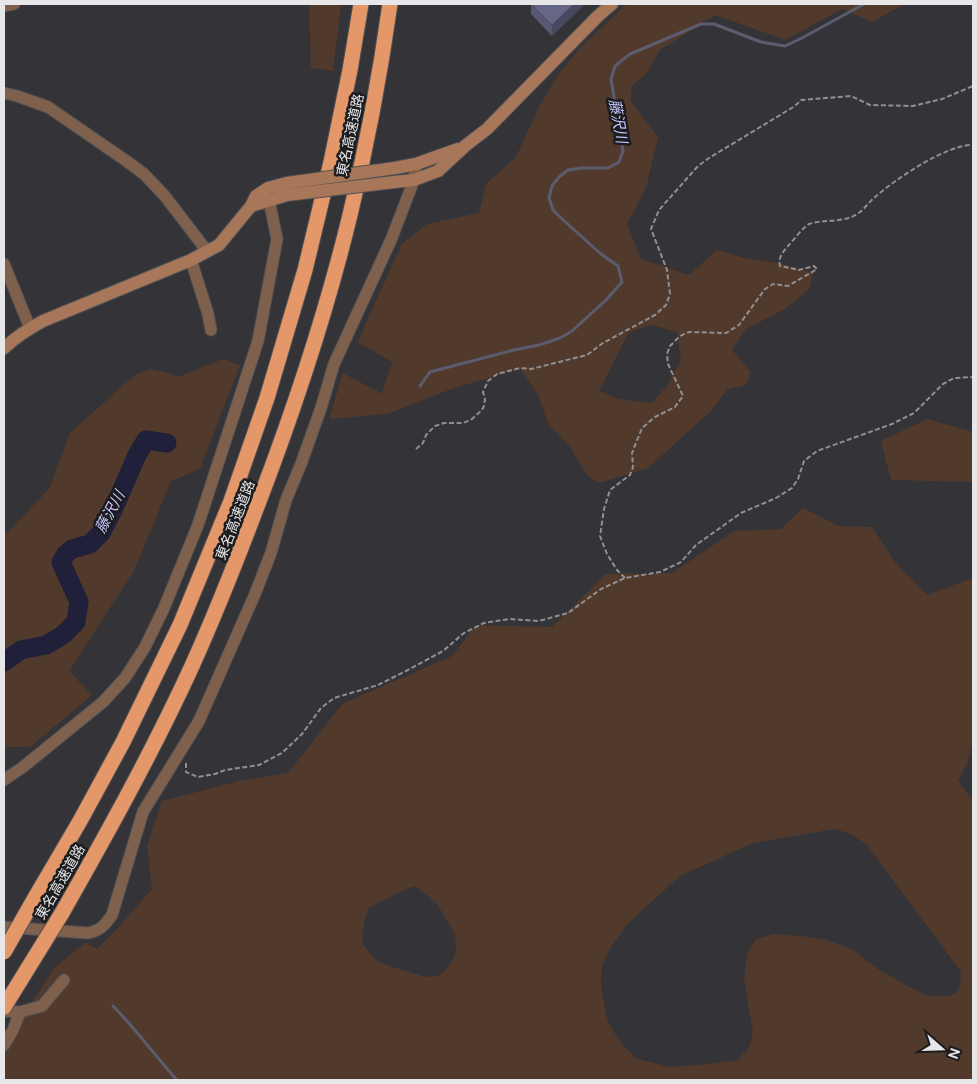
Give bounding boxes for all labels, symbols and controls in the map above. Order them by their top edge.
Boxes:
street label: 東名高速道路 [332,92,368,178]
water label: 藤沢川 [604,97,632,147]
street label: 東名高速道路 [212,478,258,562]
water label: 藤沢川 [91,486,130,537]
street label: 東名高速道路 [31,841,89,923]
north arrow [917,1024,967,1074]
text: N [944,1046,964,1061]

